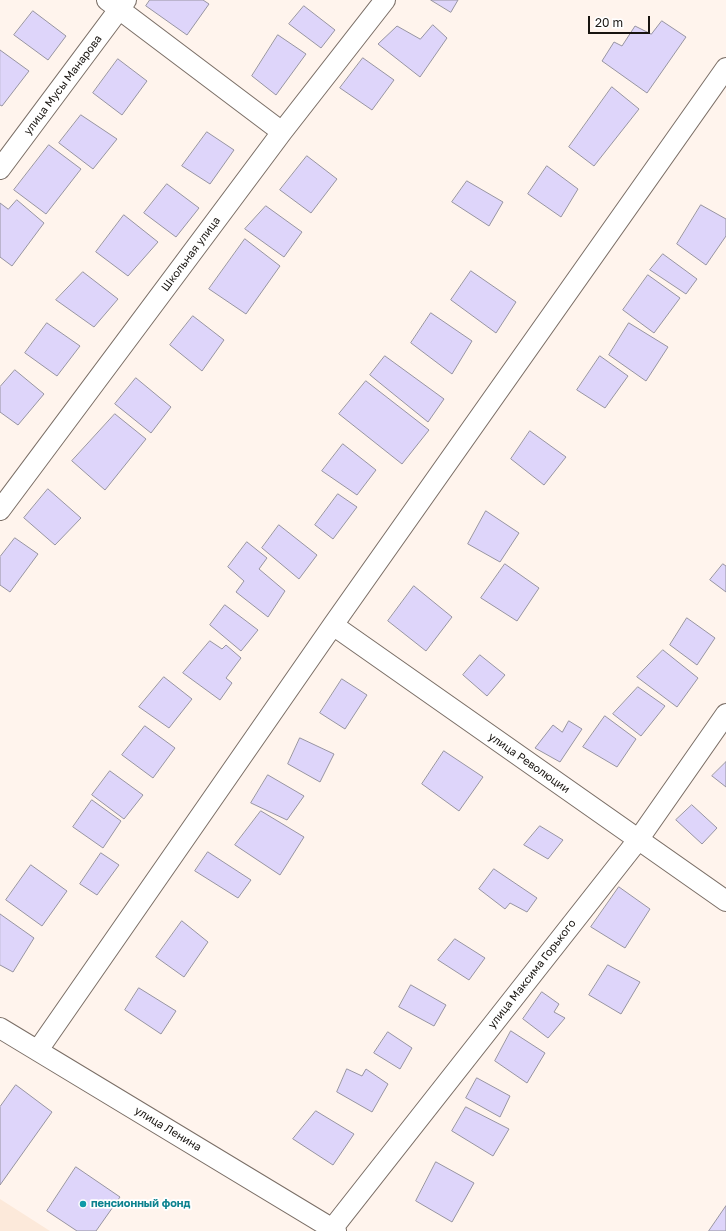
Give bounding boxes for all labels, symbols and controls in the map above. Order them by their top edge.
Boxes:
scale bar [590,8,652,34]
text: 20 m [595,15,623,30]
street label: улица Мусы Манарова [21,32,105,138]
street label: Школьная улица [159,214,223,294]
street label: улица Революции [486,730,572,796]
street label: улица Максима Горького [485,917,579,1031]
street label: улица Ленина [132,1104,204,1154]
place label: пенсионный фонд [91,1197,190,1211]
marker: пенсионный фонд [78,1199,88,1209]

